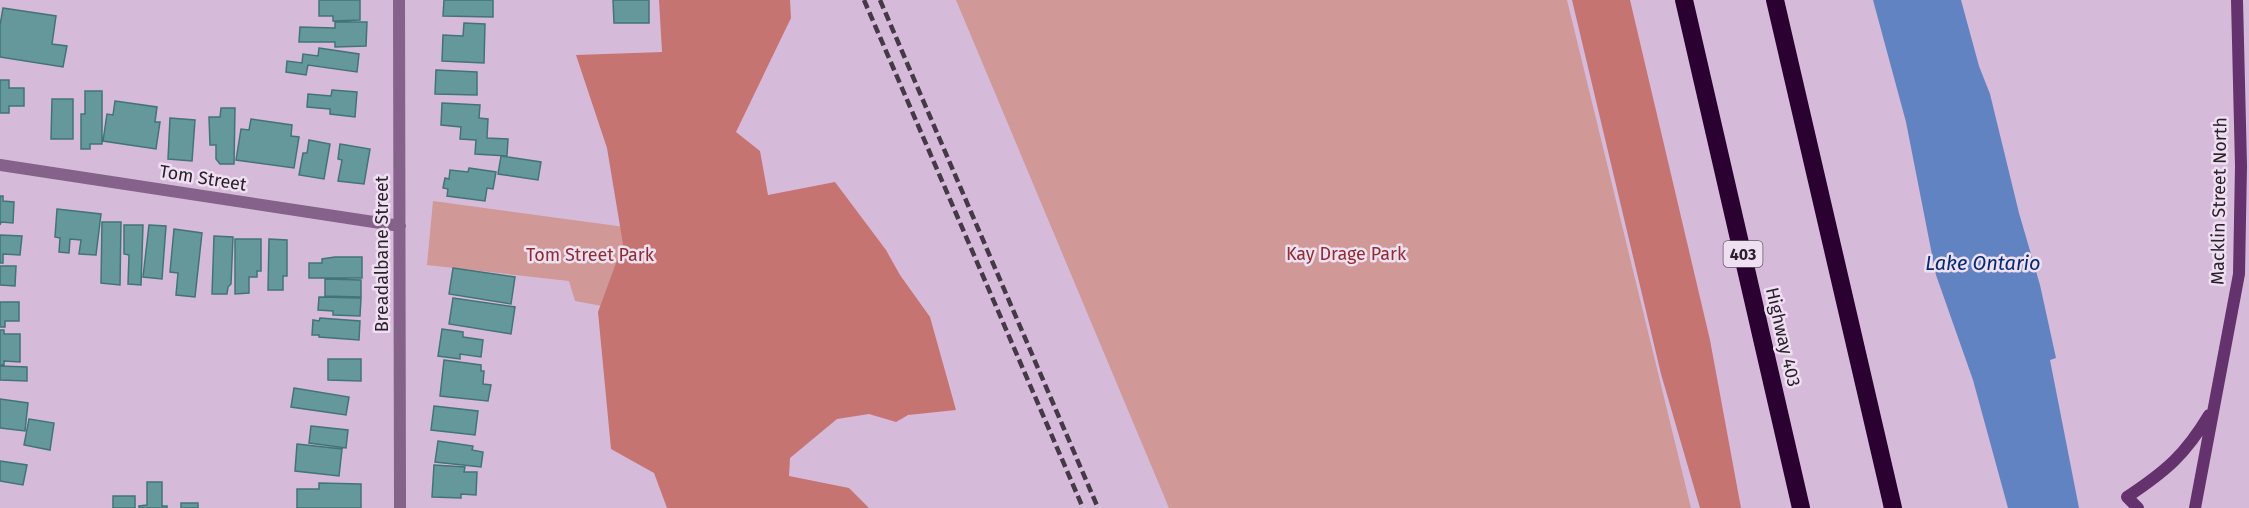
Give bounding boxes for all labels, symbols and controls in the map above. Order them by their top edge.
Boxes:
street label: Macklin Street North [2207,117,2231,285]
street label: Tom Street [158,160,249,196]
street label: Breadalbane Street [371,175,393,332]
road number: 403 [1724,241,1762,267]
park label: Kay Drage Park [1286,243,1407,265]
park label: Tom Street Park [526,244,655,266]
water label: Lake Ontario [1925,251,2041,275]
street label: Highway 403 [1761,285,1805,389]

